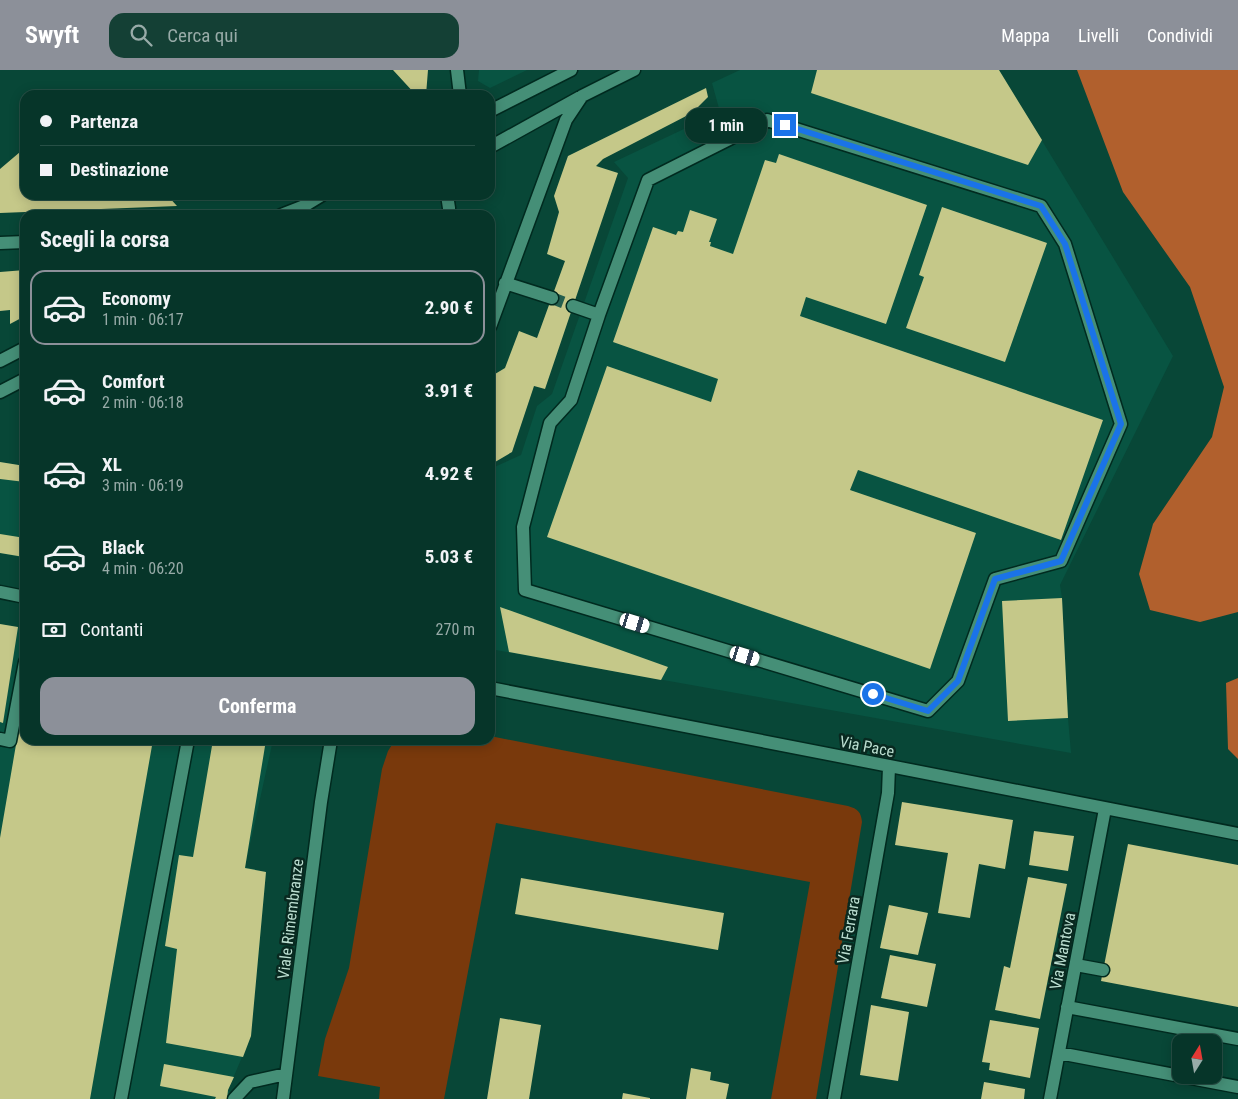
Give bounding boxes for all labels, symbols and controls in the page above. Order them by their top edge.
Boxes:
search box [109,13,459,58]
text: Swyft [25,21,79,49]
icon: search [127,21,155,49]
text: Cerca qui [167,24,238,47]
text: Mappa [1001,25,1050,46]
text: Livelli [1078,25,1119,46]
text: Condividi [1147,25,1213,46]
callout: 1 min [685,108,768,142]
text: Partenza [70,110,138,133]
route end [774,114,796,136]
text: 1 min [708,116,744,135]
text: Destinazione [70,158,169,181]
text: Scegli la corsa [40,227,169,252]
icon: car [42,285,87,330]
text: Economy [102,287,171,310]
text: 2.90 € [425,296,473,319]
text: 1 min · 06:17 [102,310,184,329]
icon: car [42,368,87,413]
text: Comfort [102,370,165,393]
text: 3.91 € [425,379,473,402]
text: 2 min · 06:18 [102,393,184,412]
icon: car [42,451,87,496]
text: XL [102,453,122,476]
text: 4.92 € [425,462,473,485]
text: 3 min · 06:19 [102,476,184,495]
icon: car [42,534,87,579]
text: Black [102,536,144,559]
text: 5.03 € [425,545,473,568]
text: 4 min · 06:20 [102,559,184,578]
car [618,611,651,635]
icon: cash [40,616,68,644]
text: Contanti [80,618,143,641]
text: 270 m [436,620,475,639]
car [728,644,761,668]
button: Conferma [40,677,475,735]
route start [862,683,884,705]
street label: Via Pace [838,732,896,761]
street label: Viale Rimembranze [274,858,307,980]
street label: Via Ferrara [833,895,864,965]
street label: Via Mantova [1046,911,1079,991]
north arrow [1172,1034,1222,1084]
map controls [1172,1034,1222,1084]

